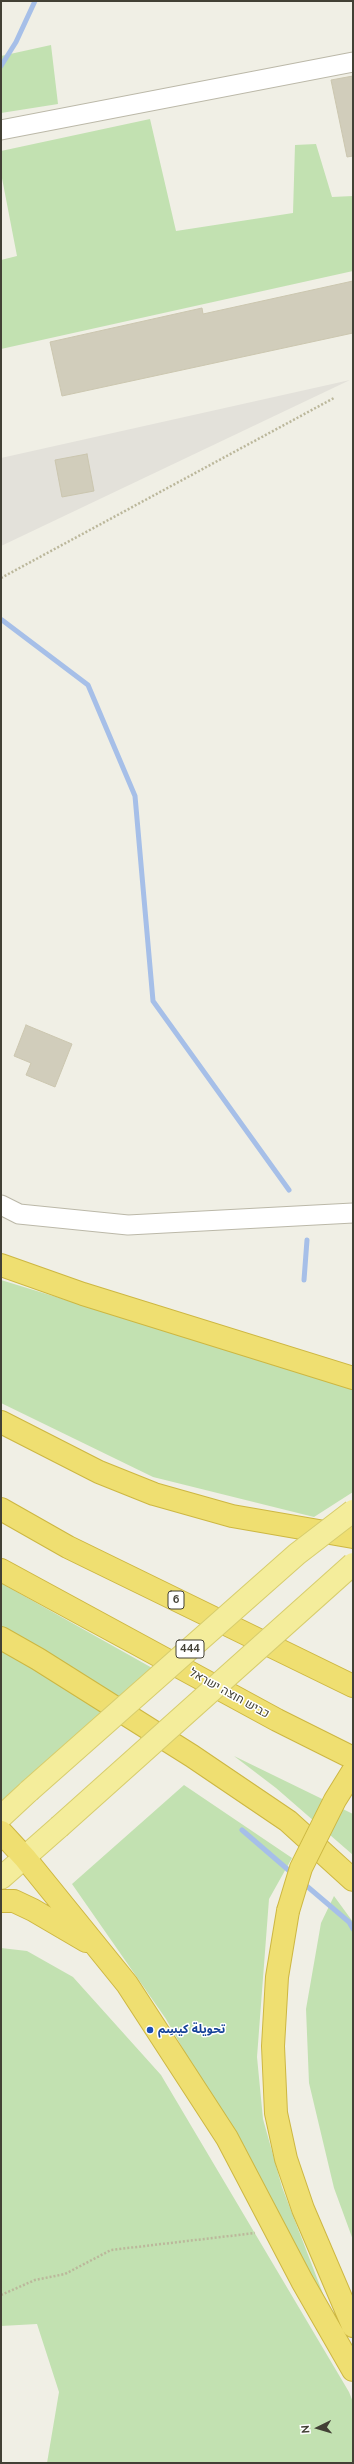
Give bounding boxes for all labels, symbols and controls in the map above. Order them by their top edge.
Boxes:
road number: 6 [168,1591,184,1609]
road number: 444 [176,1640,204,1658]
street label: כביש חוצה ישראל [186,1666,272,1722]
place label: تحويلة كيسِم [158,2023,225,2037]
marker: تحويلة كيسِم [145,2025,155,2035]
north arrow [298,2408,338,2448]
text: N [298,2424,313,2434]

